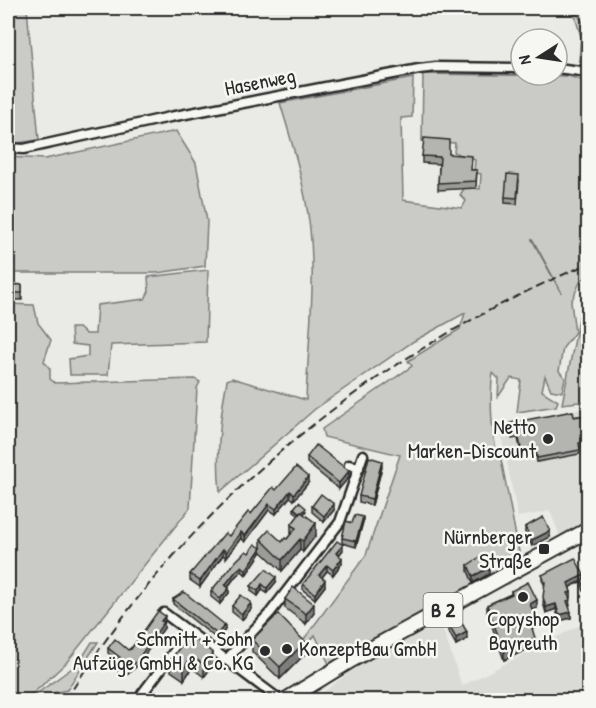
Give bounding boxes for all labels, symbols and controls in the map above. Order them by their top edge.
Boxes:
north arrow [509,27,569,87]
text: N [513,53,536,67]
street label: Hasenweg [222,60,298,103]
place label: Netto Marken-Discount [408,412,537,465]
marker: Netto Marken-Discount [541,432,555,446]
place label: Nürnberger Straße [444,522,532,575]
marker: Nürnberger Straße [537,542,551,556]
marker: Copyshop Bayreuth [516,590,530,604]
road number: B 2 [424,593,462,627]
place label: Copyshop Bayreuth [487,604,559,657]
place label: Schmitt + Sohn Aufzüge GmbH & Co. KG [73,624,253,677]
place label: KonzeptBau GmbH [299,634,437,663]
marker: KonzeptBau GmbH [280,642,294,656]
marker: Schmitt + Sohn Aufzüge GmbH & Co. KG [258,644,272,658]

